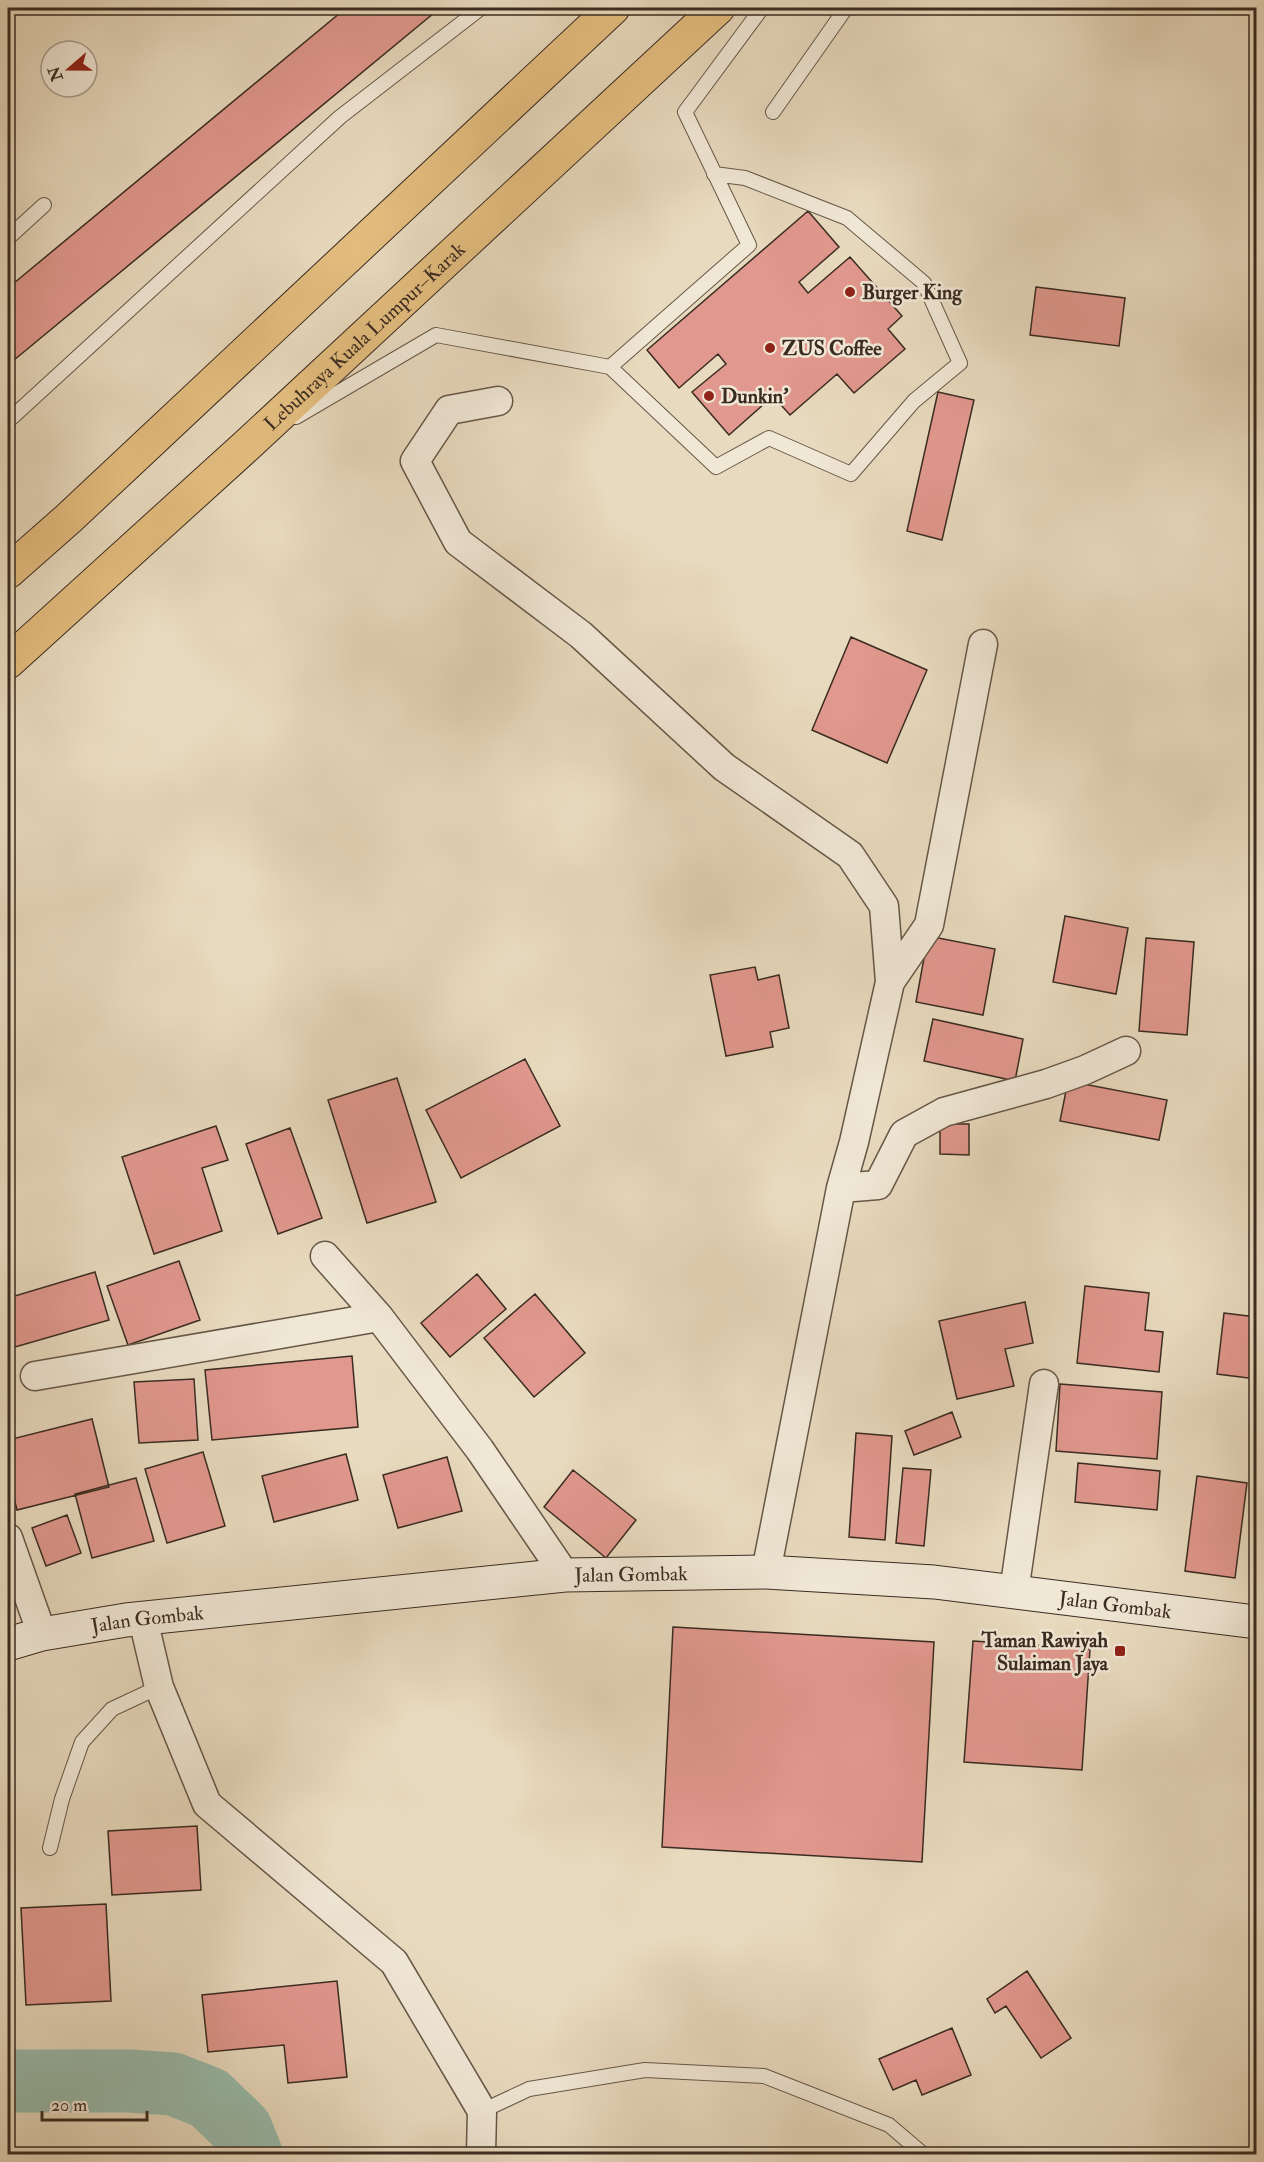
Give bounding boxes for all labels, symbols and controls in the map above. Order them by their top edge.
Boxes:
north arrow [39,39,99,99]
text: N [44,63,68,85]
street label: Lebuhraya Kuala Lumpur–Karak [259,237,471,436]
place label: Burger King [862,280,963,306]
marker: Burger King [843,285,857,299]
place label: ZUS Coffee [782,336,882,361]
marker: ZUS Coffee [763,341,777,355]
place label: Dunkin' [721,384,789,409]
marker: Dunkin' [702,389,716,403]
street label: Jalan Gombak [573,1561,688,1588]
street label: Jalan Gombak [1057,1586,1174,1624]
street label: Jalan Gombak [88,1600,205,1639]
place label: Taman Rawiyah Sulaiman Jaya [981,1628,1109,1677]
marker: Taman Rawiyah Sulaiman Jaya [1113,1644,1127,1658]
scale bar [42,2084,147,2122]
text: 20 m [51,2094,87,2117]

